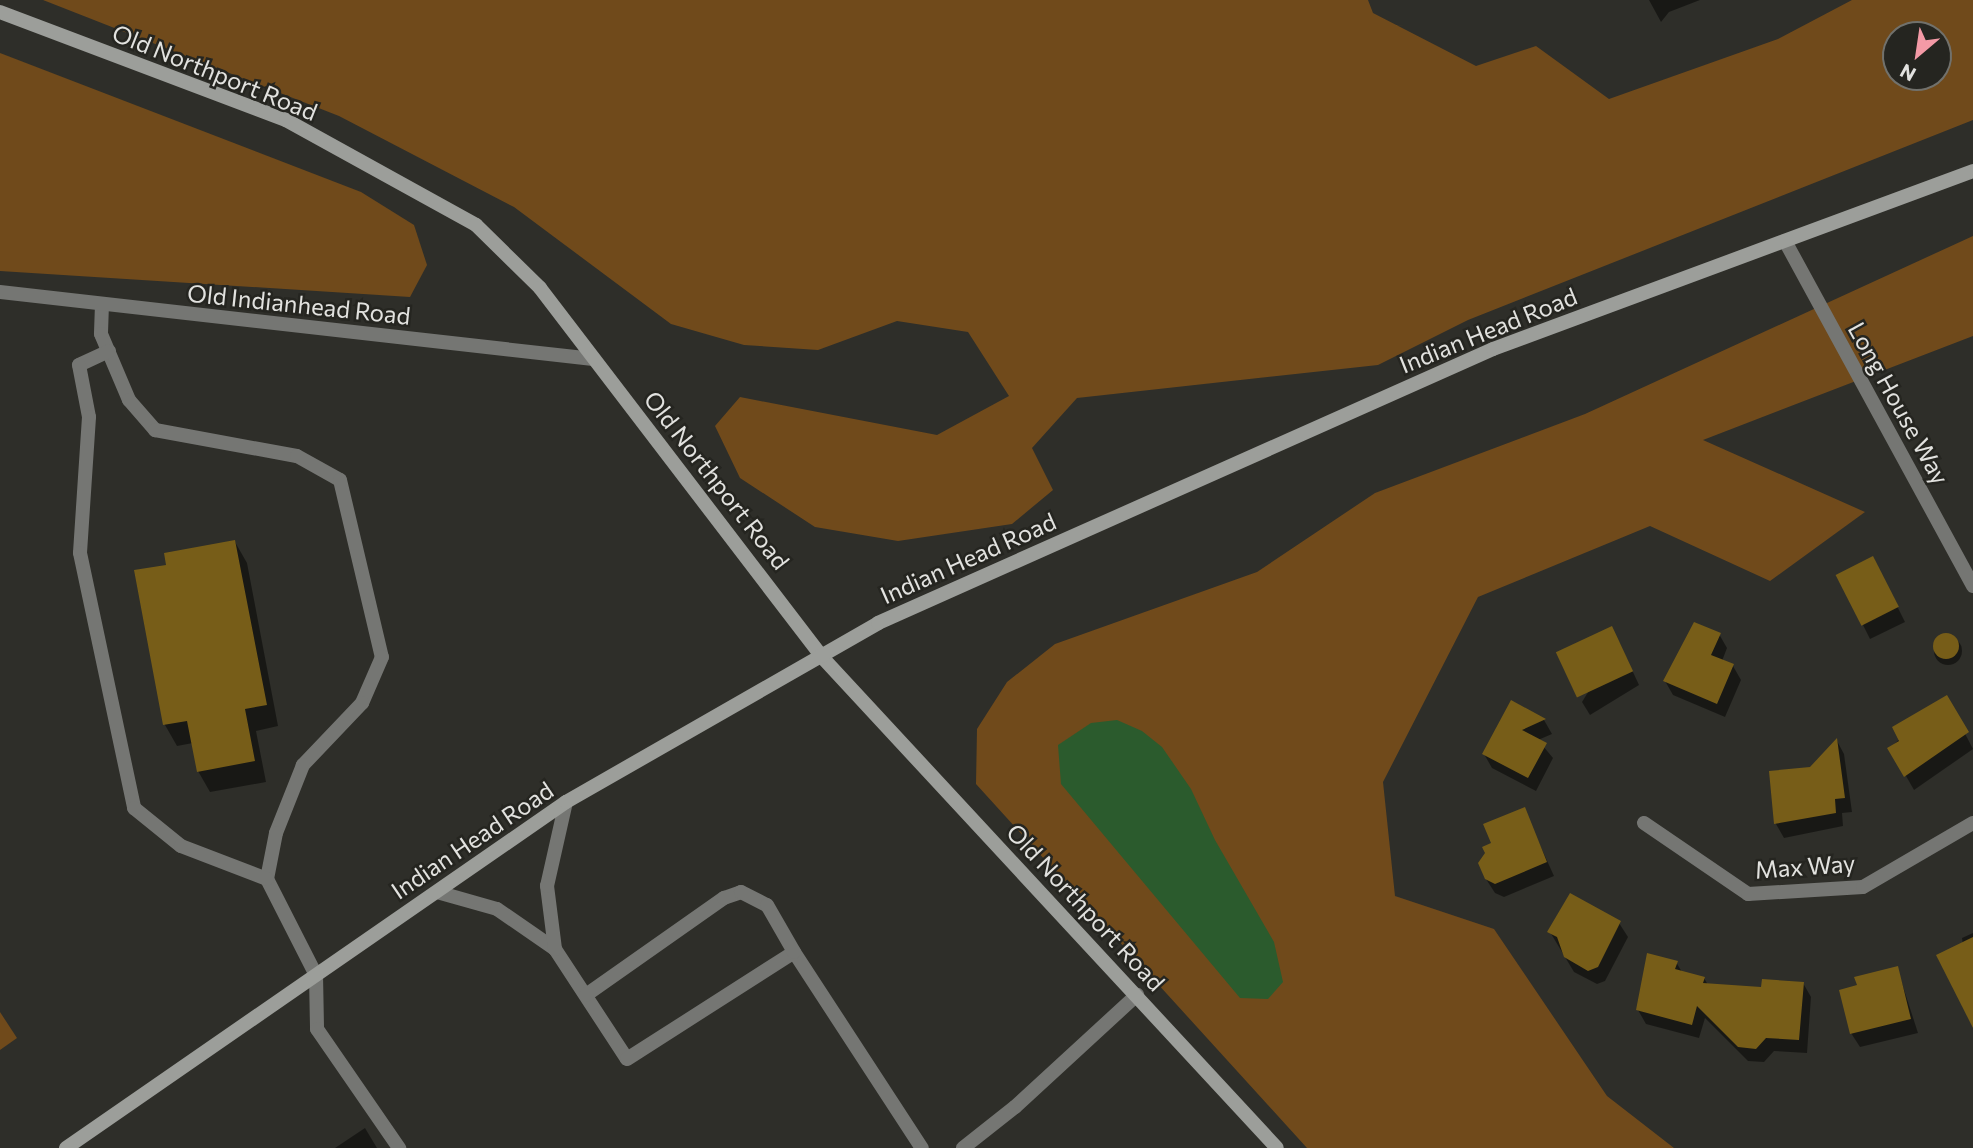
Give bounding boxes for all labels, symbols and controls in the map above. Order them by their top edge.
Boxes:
street label: Old Northport Road [108,18,322,126]
north arrow [1882,21,1952,91]
text: N [1896,60,1919,87]
street label: Old Indianhead Road [186,278,412,330]
street label: Indian Head Road [1395,281,1581,379]
street label: Long House Way [1842,317,1956,489]
street label: Old Northport Road [638,385,796,575]
street label: Indian Head Road [876,506,1060,610]
street label: Indian Head Road [386,775,558,905]
street label: Old Northport Road [1001,817,1171,997]
street label: Max Way [1754,848,1856,884]

